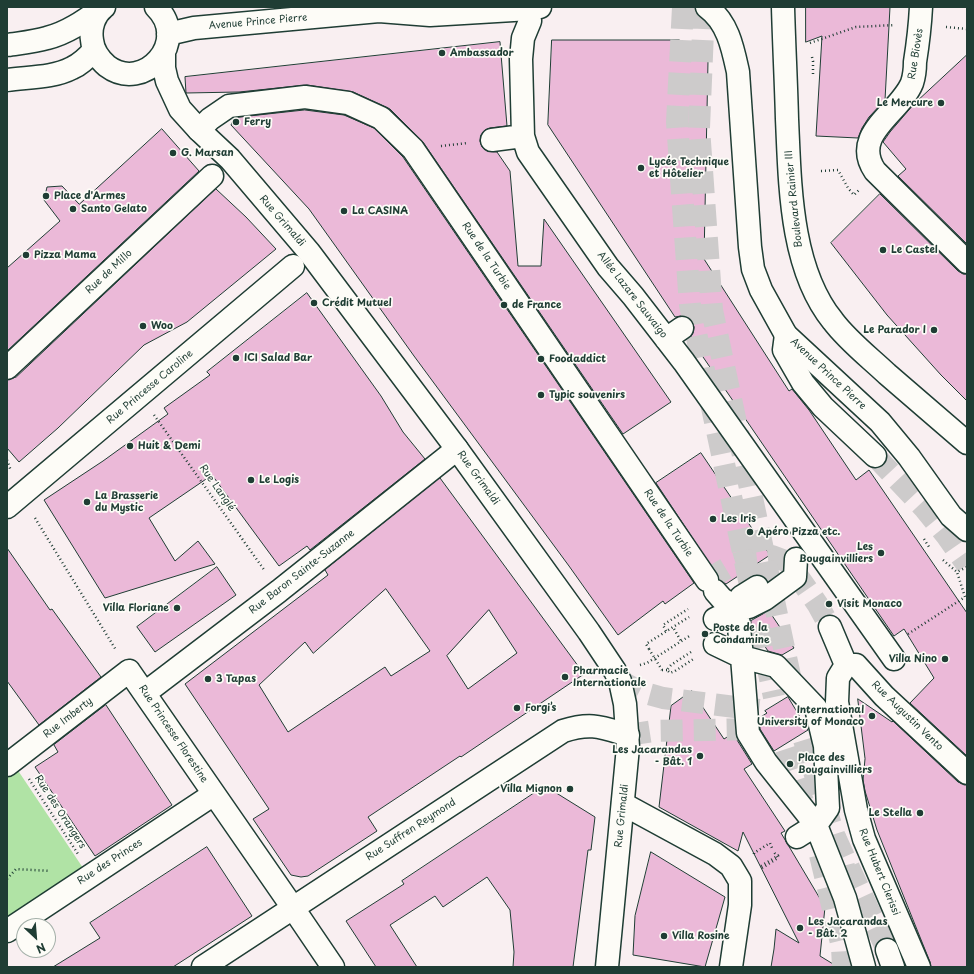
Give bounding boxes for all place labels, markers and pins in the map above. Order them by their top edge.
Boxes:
place label: Ambassador [450,47,514,59]
marker: Ambassador [437,48,447,58]
place label: Le Mercure [877,97,933,109]
marker: Le Mercure [936,98,946,108]
place label: Ferry [244,116,271,128]
marker: Ferry [231,117,241,127]
place label: G. Marsan [181,147,234,159]
marker: G. Marsan [168,148,178,158]
place label: Lycée Technique et Hôtelier [649,156,729,180]
marker: Lycée Technique et Hôtelier [636,163,646,173]
place label: Place d'Armes [54,190,125,202]
marker: Place d'Armes [41,191,51,201]
place label: Santo Gelato [81,203,147,215]
marker: Santo Gelato [68,204,78,214]
place label: La CASINA [352,205,408,217]
marker: La CASINA [339,206,349,216]
place label: Le Castel [891,244,938,256]
marker: Le Castel [878,245,888,255]
place label: Pizza Mama [34,249,96,261]
marker: Pizza Mama [21,250,31,260]
place label: Crédit Mutuel [322,297,392,309]
marker: Crédit Mutuel [309,298,319,308]
place label: de France [512,299,561,311]
marker: de France [499,300,509,310]
place label: Woo [151,320,173,332]
marker: Woo [138,321,148,331]
place label: Le Parador I [863,324,926,336]
marker: Le Parador I [929,325,939,335]
place label: ICI Salad Bar [244,352,312,364]
marker: ICI Salad Bar [231,353,241,363]
place label: Foodaddict [549,353,606,365]
marker: Foodaddict [536,354,546,364]
place label: Typic souvenirs [549,389,625,401]
marker: Typic souvenirs [536,390,546,400]
place label: Huit & Demi [138,440,201,452]
marker: Huit & Demi [125,441,135,451]
place label: Le Logis [259,474,299,486]
marker: Le Logis [246,475,256,485]
place label: La Brasserie du Mystic [95,490,158,514]
marker: La Brasserie du Mystic [82,497,92,507]
place label: Les Iris [721,513,756,525]
marker: Les Iris [708,514,718,524]
place label: Apéro Pizza etc. [758,526,840,538]
marker: Apéro Pizza etc. [745,527,755,537]
place label: Les Bougainvilliers [799,541,873,564]
marker: Les Bougainvilliers [876,548,886,558]
place label: Visit Monaco [837,598,902,610]
marker: Visit Monaco [824,599,834,609]
place label: Villa Floriane [103,602,169,614]
marker: Villa Floriane [172,603,182,613]
place label: Poste de la Condamine [713,622,770,646]
marker: Poste de la Condamine [700,629,710,639]
place label: Villa Nino [889,653,937,665]
marker: Villa Nino [940,654,950,664]
place label: Pharmacie Internationale [573,665,646,688]
marker: Pharmacie Internationale [560,672,570,682]
place label: 3 Tapas [216,673,256,685]
marker: 3 Tapas [203,674,213,684]
place label: Forgi’s [525,702,556,714]
marker: Forgi’s [512,703,522,713]
place label: International University of Monaco [757,704,864,728]
marker: International University of Monaco [867,711,877,721]
place label: Les Jacarandas - Bât. 1 [612,744,692,768]
marker: Les Jacarandas - Bât. 1 [695,751,705,761]
place label: Place des Bougainvilliers [798,752,872,776]
marker: Place des Bougainvilliers [785,759,795,769]
place label: Villa Mignon [500,783,562,795]
marker: Villa Mignon [565,784,575,794]
place label: Le Stella [868,807,912,819]
marker: Le Stella [915,808,925,818]
place label: Les Jacarandas - Bât. 2 [808,916,888,940]
marker: Les Jacarandas - Bât. 2 [795,923,805,933]
place label: Villa Rosine [672,930,730,942]
marker: Villa Rosine [659,931,669,941]

